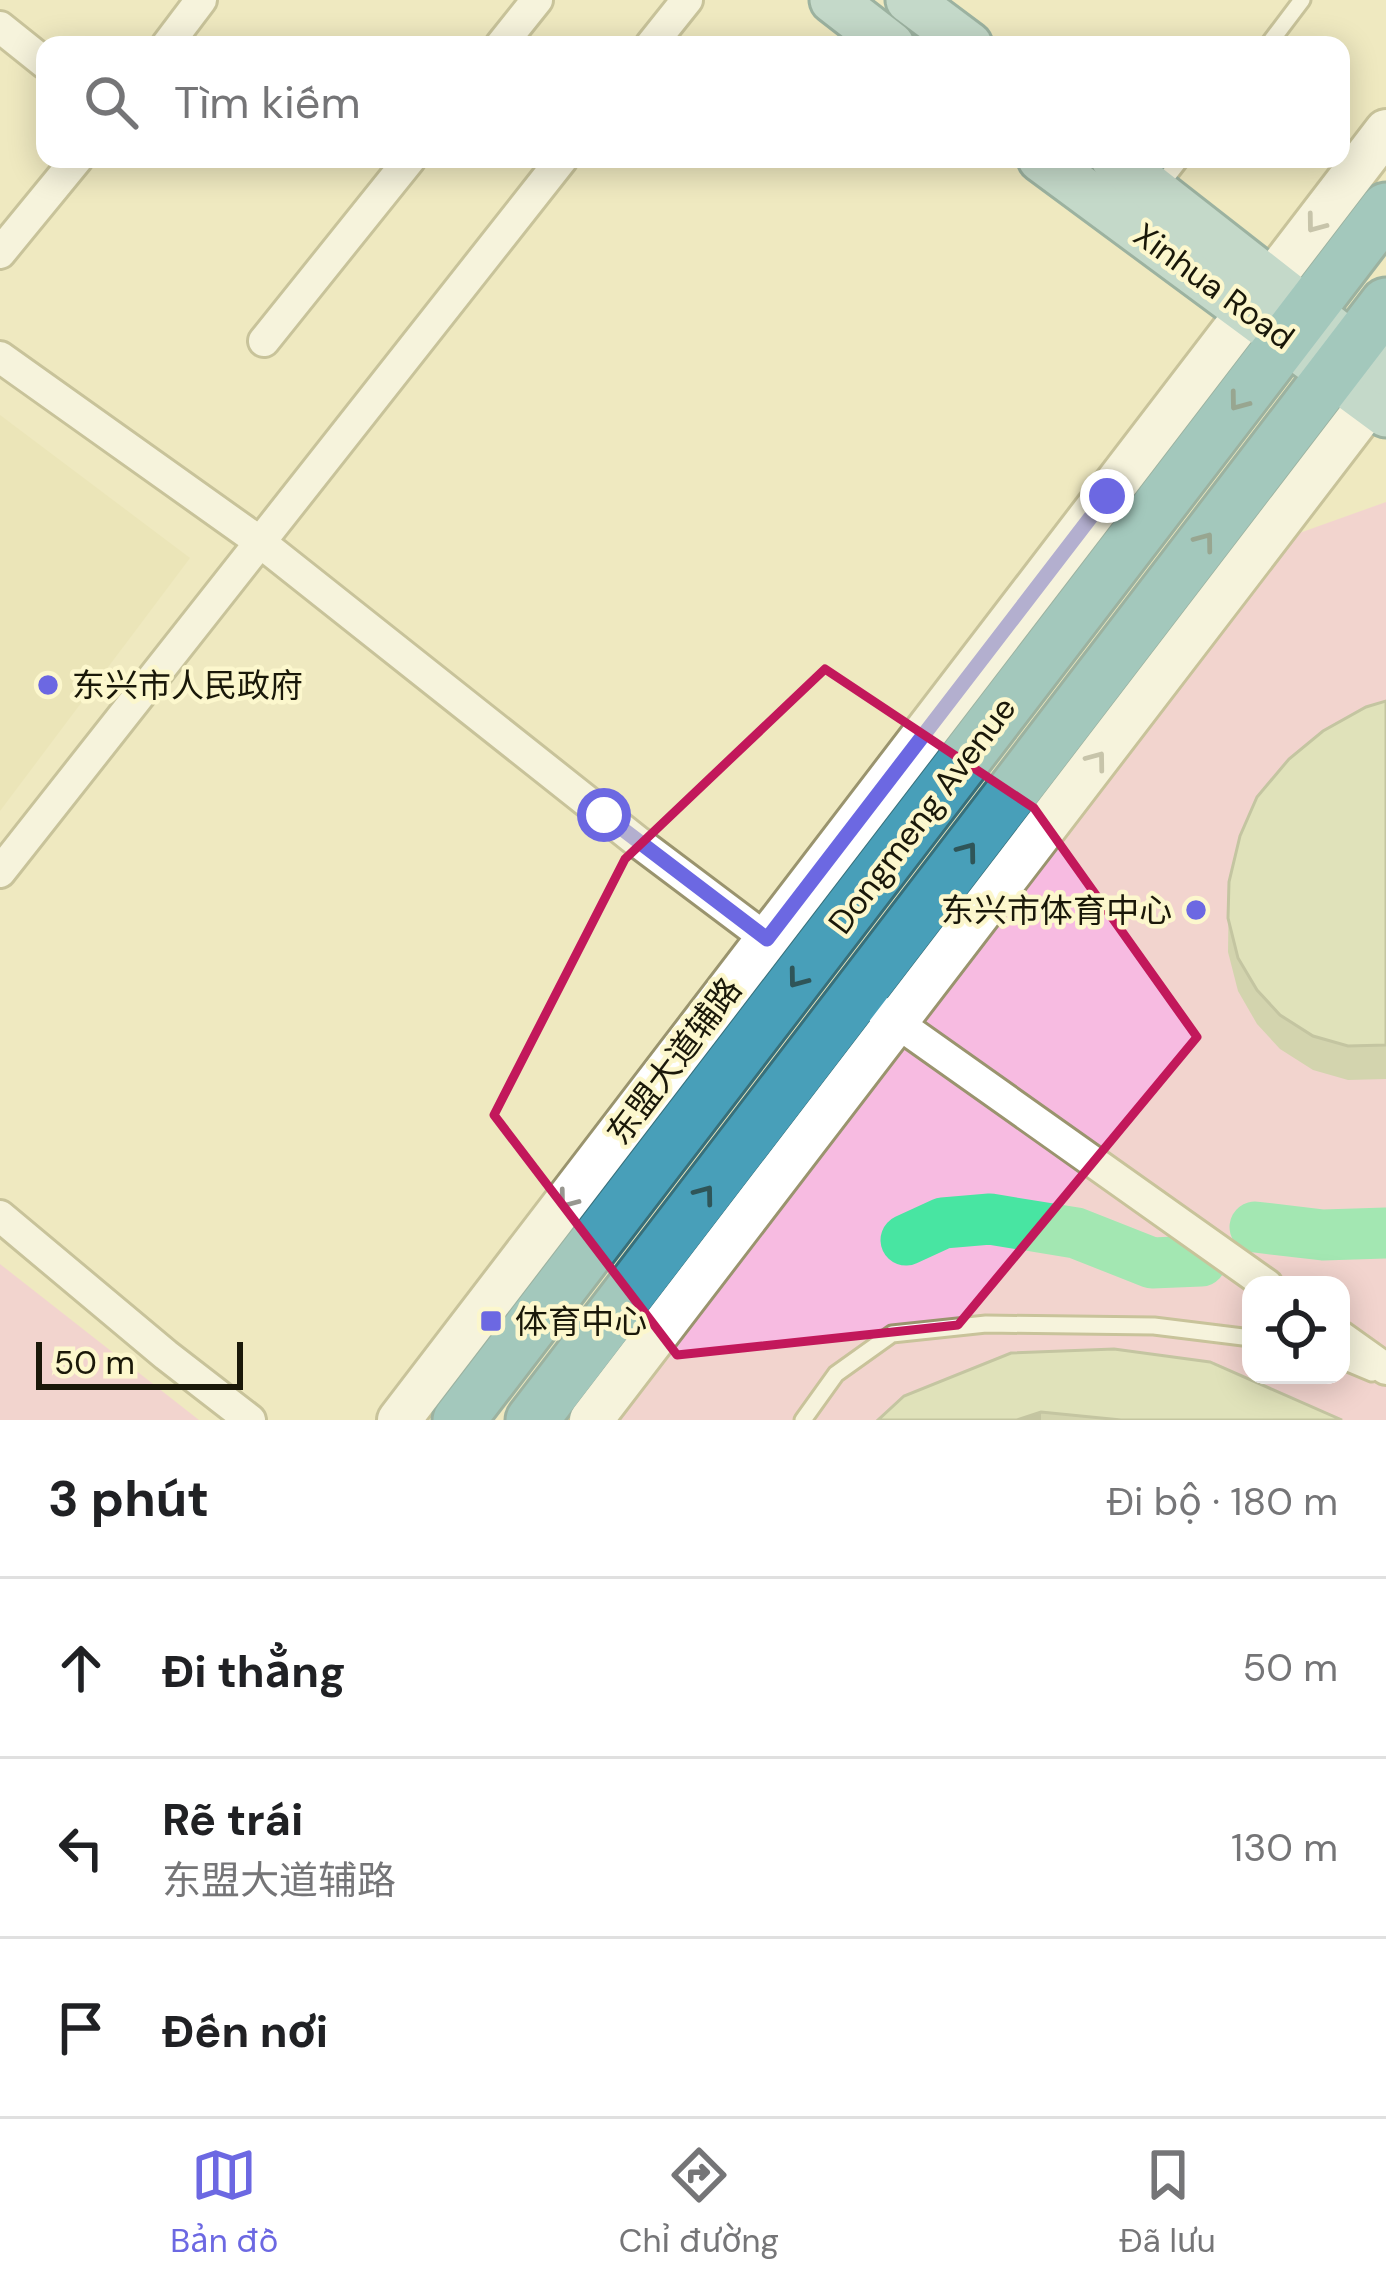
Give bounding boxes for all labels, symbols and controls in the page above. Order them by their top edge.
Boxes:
search box [36,36,1350,168]
icon: search [78,69,144,135]
text: Tìm kiếm [174,73,360,132]
one-way arrow [1308,210,1329,232]
street label: Xinhua Road [1125,213,1303,359]
one-way arrow [1231,389,1252,411]
route end [1080,469,1134,523]
one-way arrow [1190,533,1212,554]
place label: 东兴市人民政府 [72,664,303,707]
marker: 东兴市人民政府 [35,672,61,698]
street label: Dongmeng Avenue [819,688,1025,942]
one-way arrow [1082,752,1104,774]
route start [577,788,631,842]
one-way arrow [953,842,975,864]
place label: 东兴市体育中心 [941,889,1172,932]
marker: 东兴市体育中心 [1183,897,1209,923]
one-way arrow [790,965,811,987]
street label: 东盟大道辅路 [597,969,751,1153]
one-way arrow [691,1185,712,1207]
one-way arrow [560,1187,581,1209]
map controls [1242,1276,1350,1384]
button: locate [1242,1276,1350,1384]
place label: 体育中心 [515,1300,647,1343]
marker: 体育中心 [478,1308,504,1334]
scale bar [36,1336,243,1389]
text: 50 m [54,1341,135,1384]
text: 3 phút [48,1465,209,1532]
text: Đi bộ · 180 m [1106,1476,1338,1527]
icon: ahead [48,1635,114,1701]
text: Đi thẳng [162,1642,346,1701]
text: 50 m [1242,1642,1338,1693]
text: Rẽ trái [162,1790,303,1849]
icon: left [48,1815,114,1881]
text: 130 m [1231,1822,1338,1873]
text: 东盟大道辅路 [162,1855,396,1906]
icon: arrive [48,1995,114,2061]
text: Đến nơi [162,2002,328,2061]
tab: Bản đồ [170,2142,278,2262]
tab: Chỉ đường [619,2142,779,2262]
tab: Đã lưu [1119,2142,1216,2262]

